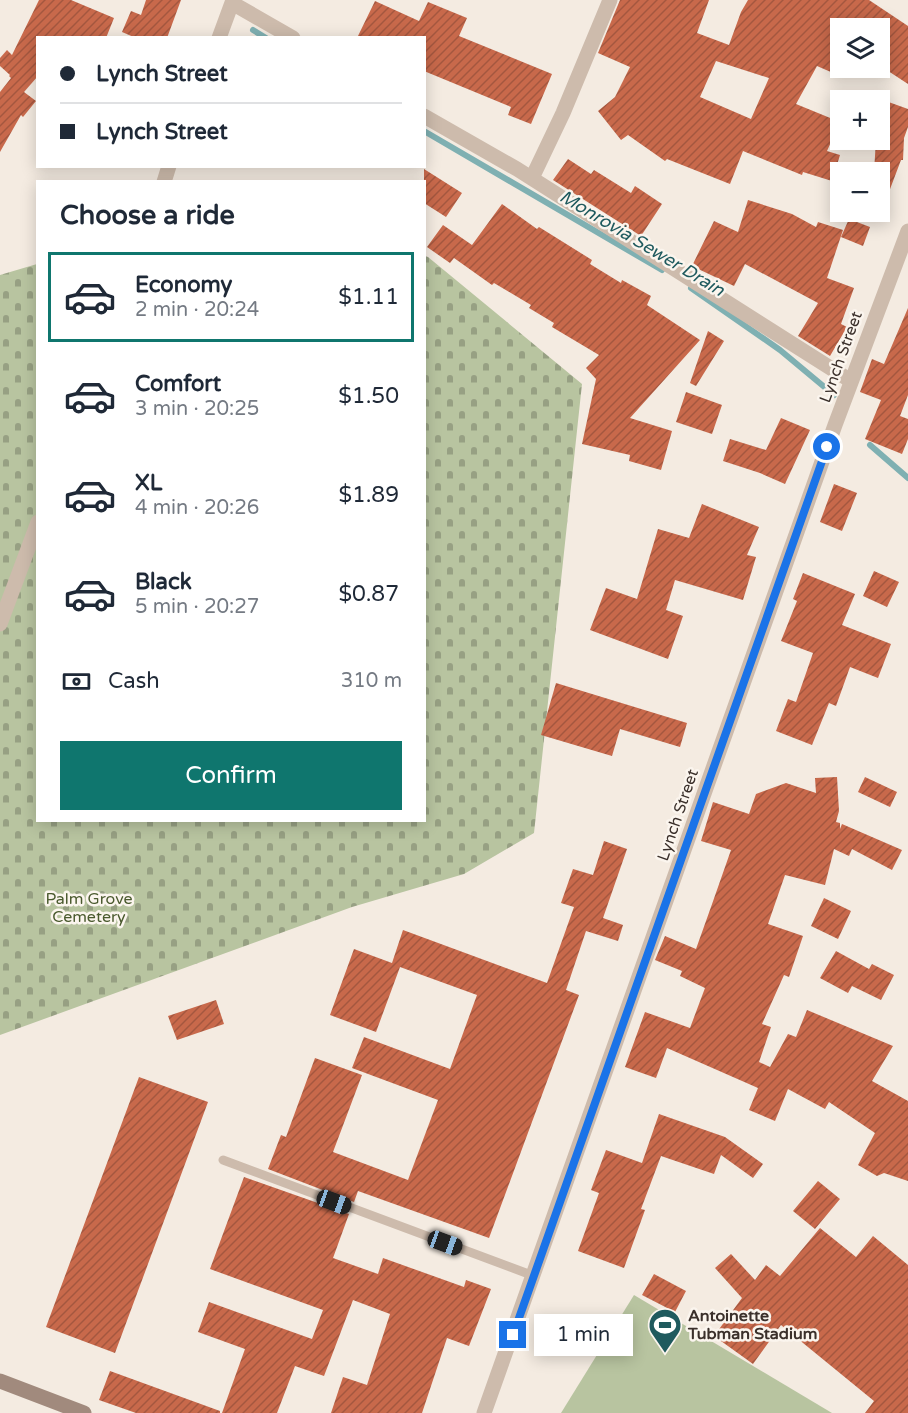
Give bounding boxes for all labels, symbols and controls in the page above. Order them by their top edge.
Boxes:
map controls [830,18,890,222]
button: layers [830,18,890,78]
text: Lynch Street [96,61,228,87]
button: + [830,90,890,150]
text: Lynch Street [96,119,228,145]
button: − [830,162,890,222]
water label: Monrovia Sewer Drain [556,185,729,301]
text: Choose a ride [60,199,235,232]
icon: car [63,270,117,324]
text: Economy [135,272,232,298]
text: $1.11 [338,284,399,310]
text: 2 min · 20:24 [135,298,259,322]
street label: Lynch Street [815,309,867,405]
icon: car [63,369,117,423]
text: Comfort [135,371,221,397]
text: $1.50 [338,383,399,409]
text: 3 min · 20:25 [135,397,259,421]
route start [813,433,840,460]
icon: car [63,468,117,522]
text: XL [135,470,162,496]
text: $1.89 [338,482,399,508]
text: 4 min · 20:26 [135,496,259,520]
icon: car [63,567,117,621]
text: Black [135,569,192,595]
text: $0.87 [338,581,399,607]
text: 5 min · 20:27 [135,595,259,619]
icon: cash [60,665,93,698]
text: Cash [108,668,160,694]
text: 310 m [341,669,402,693]
button: Confirm [60,741,402,810]
street label: Lynch Street [653,766,703,864]
park label: Palm Grove Cemetery [45,889,133,927]
car [314,1187,354,1217]
car [425,1228,465,1258]
place label: Antoinette Tubman Stadium [687,1306,817,1344]
sports icon: Antoinette Tubman Stadium [647,1307,683,1354]
callout: 1 min [534,1314,633,1356]
route end [499,1321,526,1348]
text: 1 min [557,1323,610,1347]

